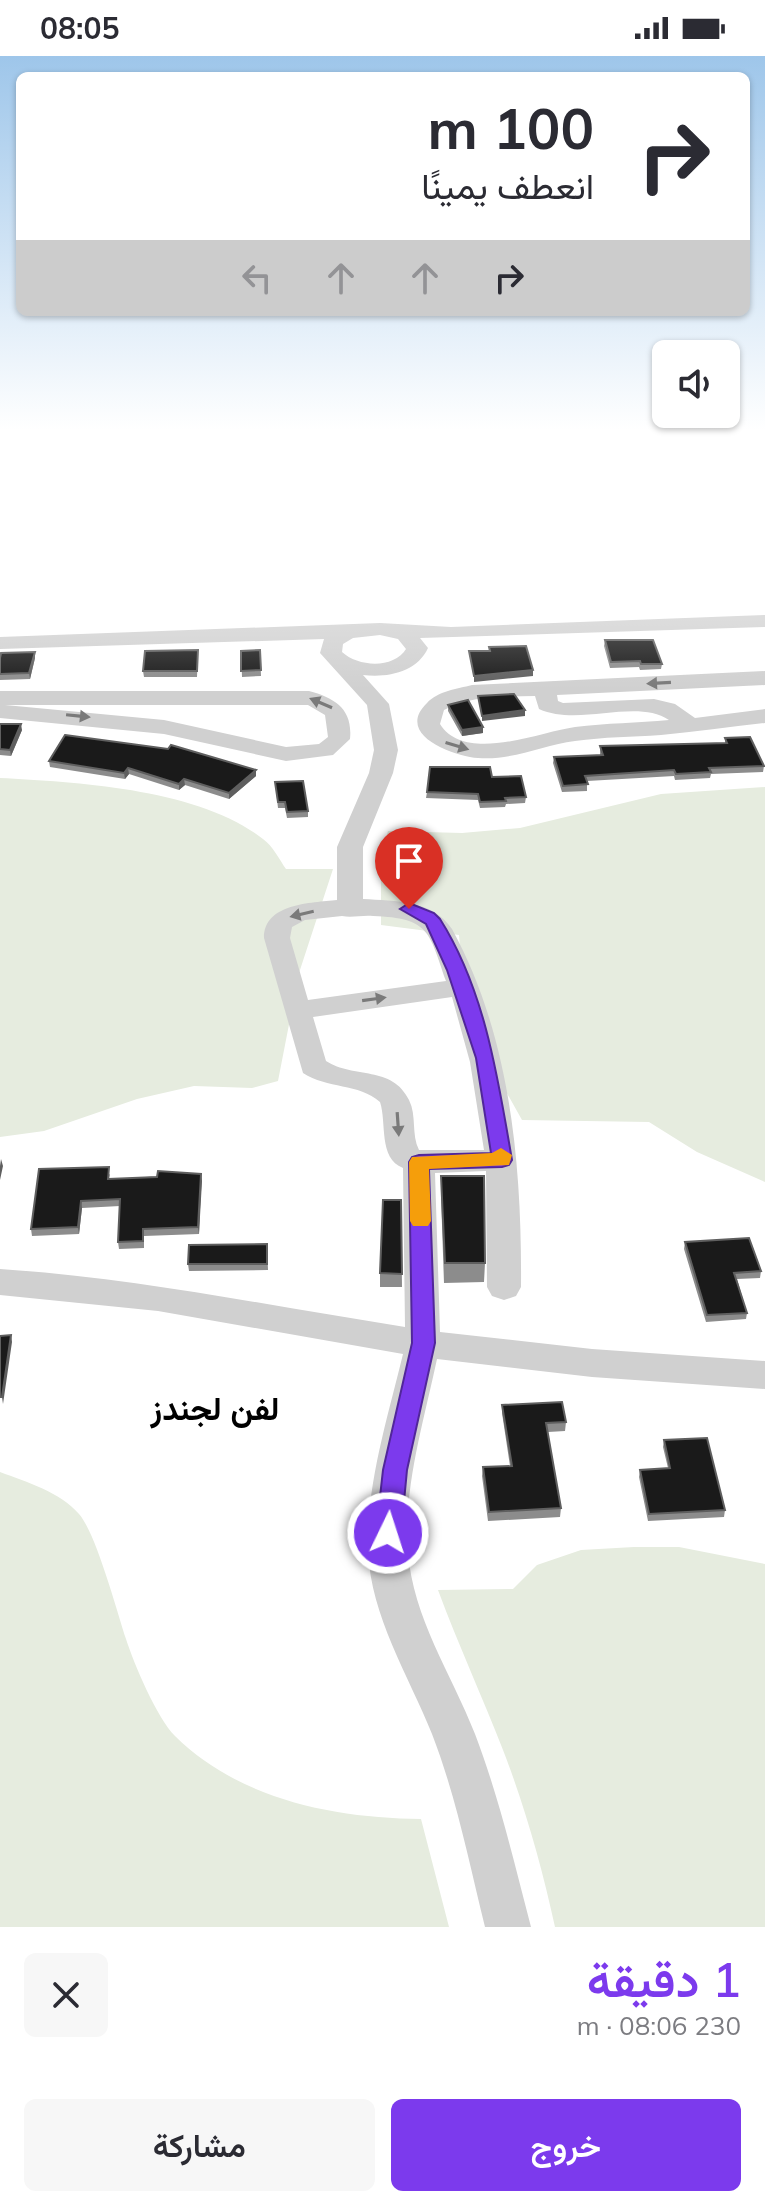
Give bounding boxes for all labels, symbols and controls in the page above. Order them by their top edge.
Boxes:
text: 08:05 [40,9,119,47]
text: 100 m [427,93,594,163]
icon: right [622,104,726,208]
text: انعطف يمينًا [421,163,594,208]
icon: left [235,256,279,300]
icon: ahead [319,256,363,300]
icon: ahead [403,256,447,300]
icon: right [487,256,531,300]
map controls [652,340,740,428]
button: sound [652,340,740,428]
one-way arrow [646,676,671,689]
one-way arrow [310,697,333,710]
one-way arrow [66,710,91,723]
one-way arrow [445,740,469,752]
pin [375,827,443,909]
icon: arrive [387,839,431,883]
one-way arrow [289,908,314,921]
one-way arrow [362,992,387,1005]
one-way arrow [392,1112,405,1137]
district label: لفن لجندز [150,1388,279,1429]
position arrow [346,1491,430,1575]
text: 1 دقيقة [587,1949,741,2009]
button: close [24,1953,108,2037]
text: 230 m · 08:06 [577,2009,741,2042]
button: مشاركة [24,2099,375,2191]
button: خروج [391,2099,741,2191]

